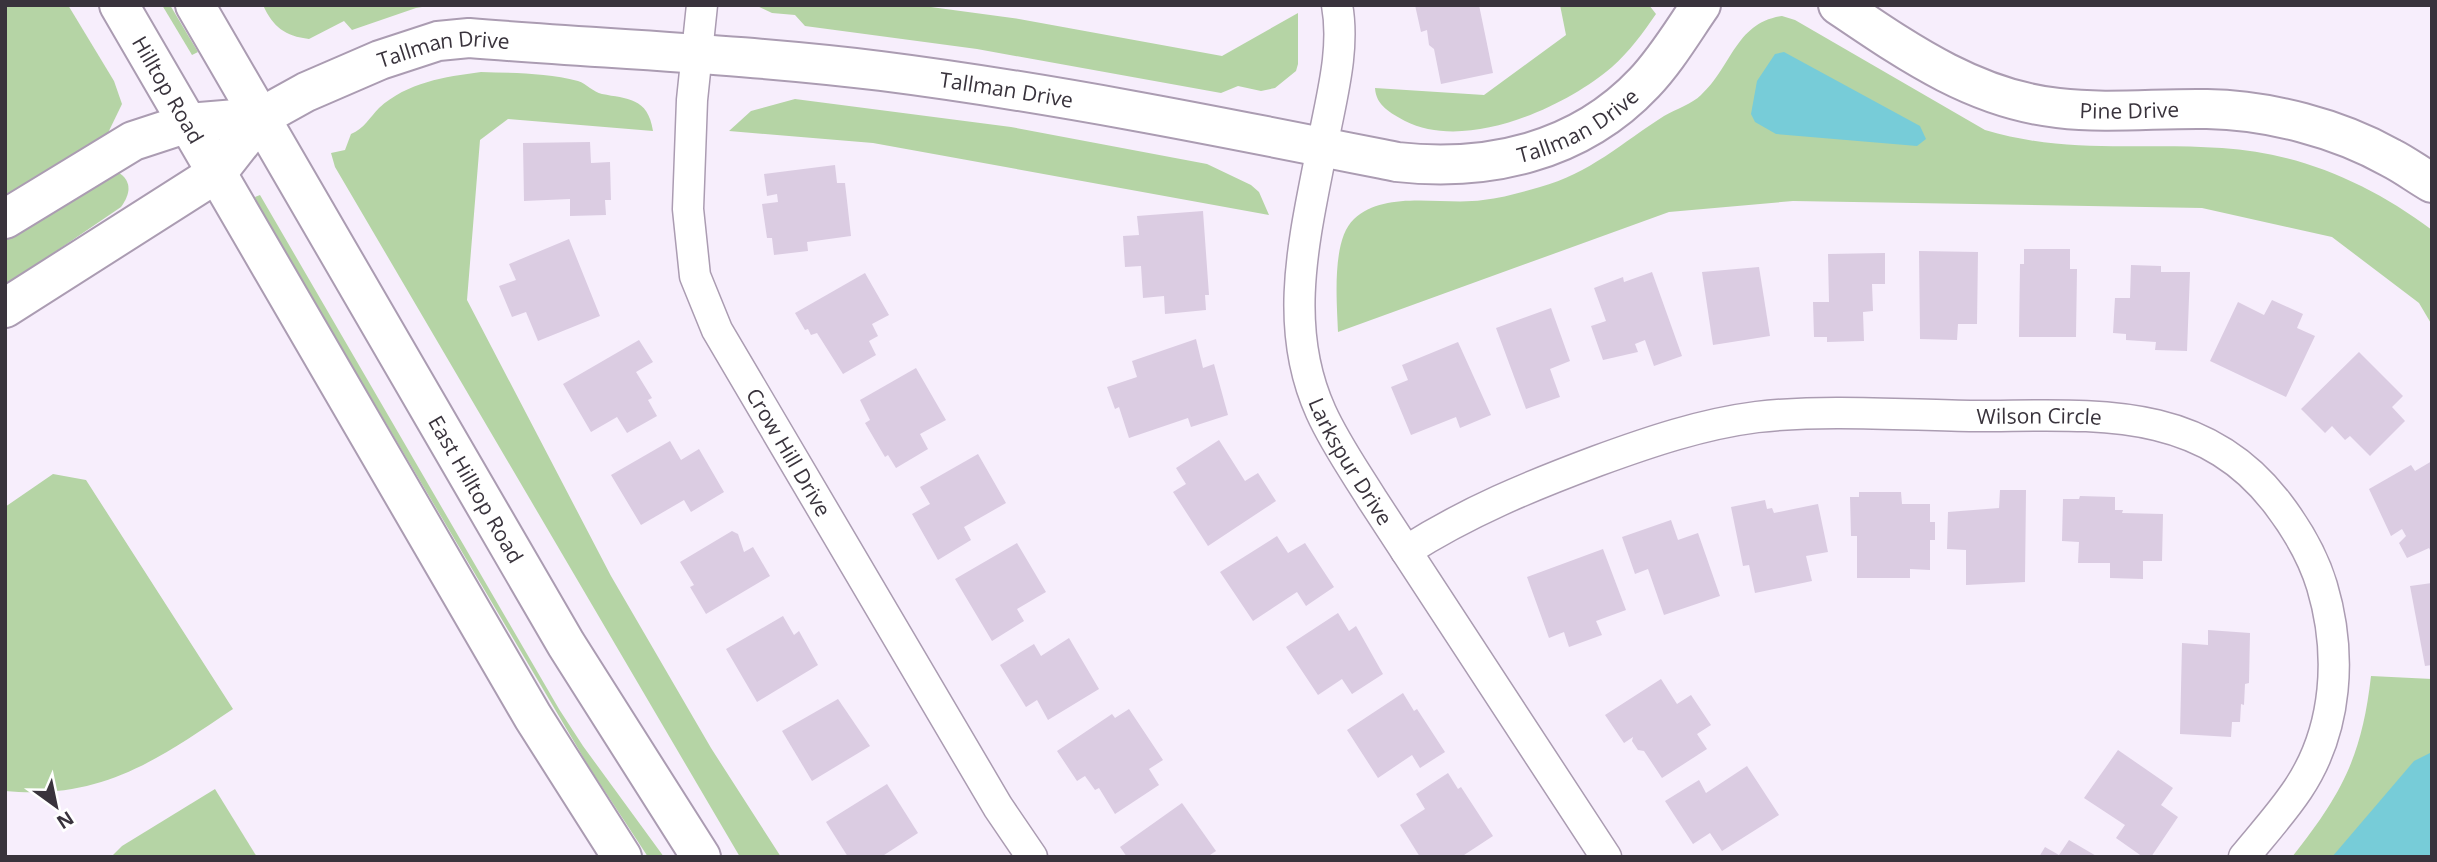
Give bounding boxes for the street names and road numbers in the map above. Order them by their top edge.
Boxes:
street label: Tallman Drive [374,24,511,74]
street label: Hilltop Road [126,31,211,149]
street label: Tallman Drive [938,65,1075,114]
street label: Tallman Drive [1514,82,1644,169]
street label: Pine Drive [2079,95,2179,125]
street label: Crow Hill Drive [740,383,838,521]
street label: Larkspur Drive [1302,393,1399,530]
street label: Wilson Circle [1976,401,2103,431]
street label: East Hilltop Road [422,410,530,568]

